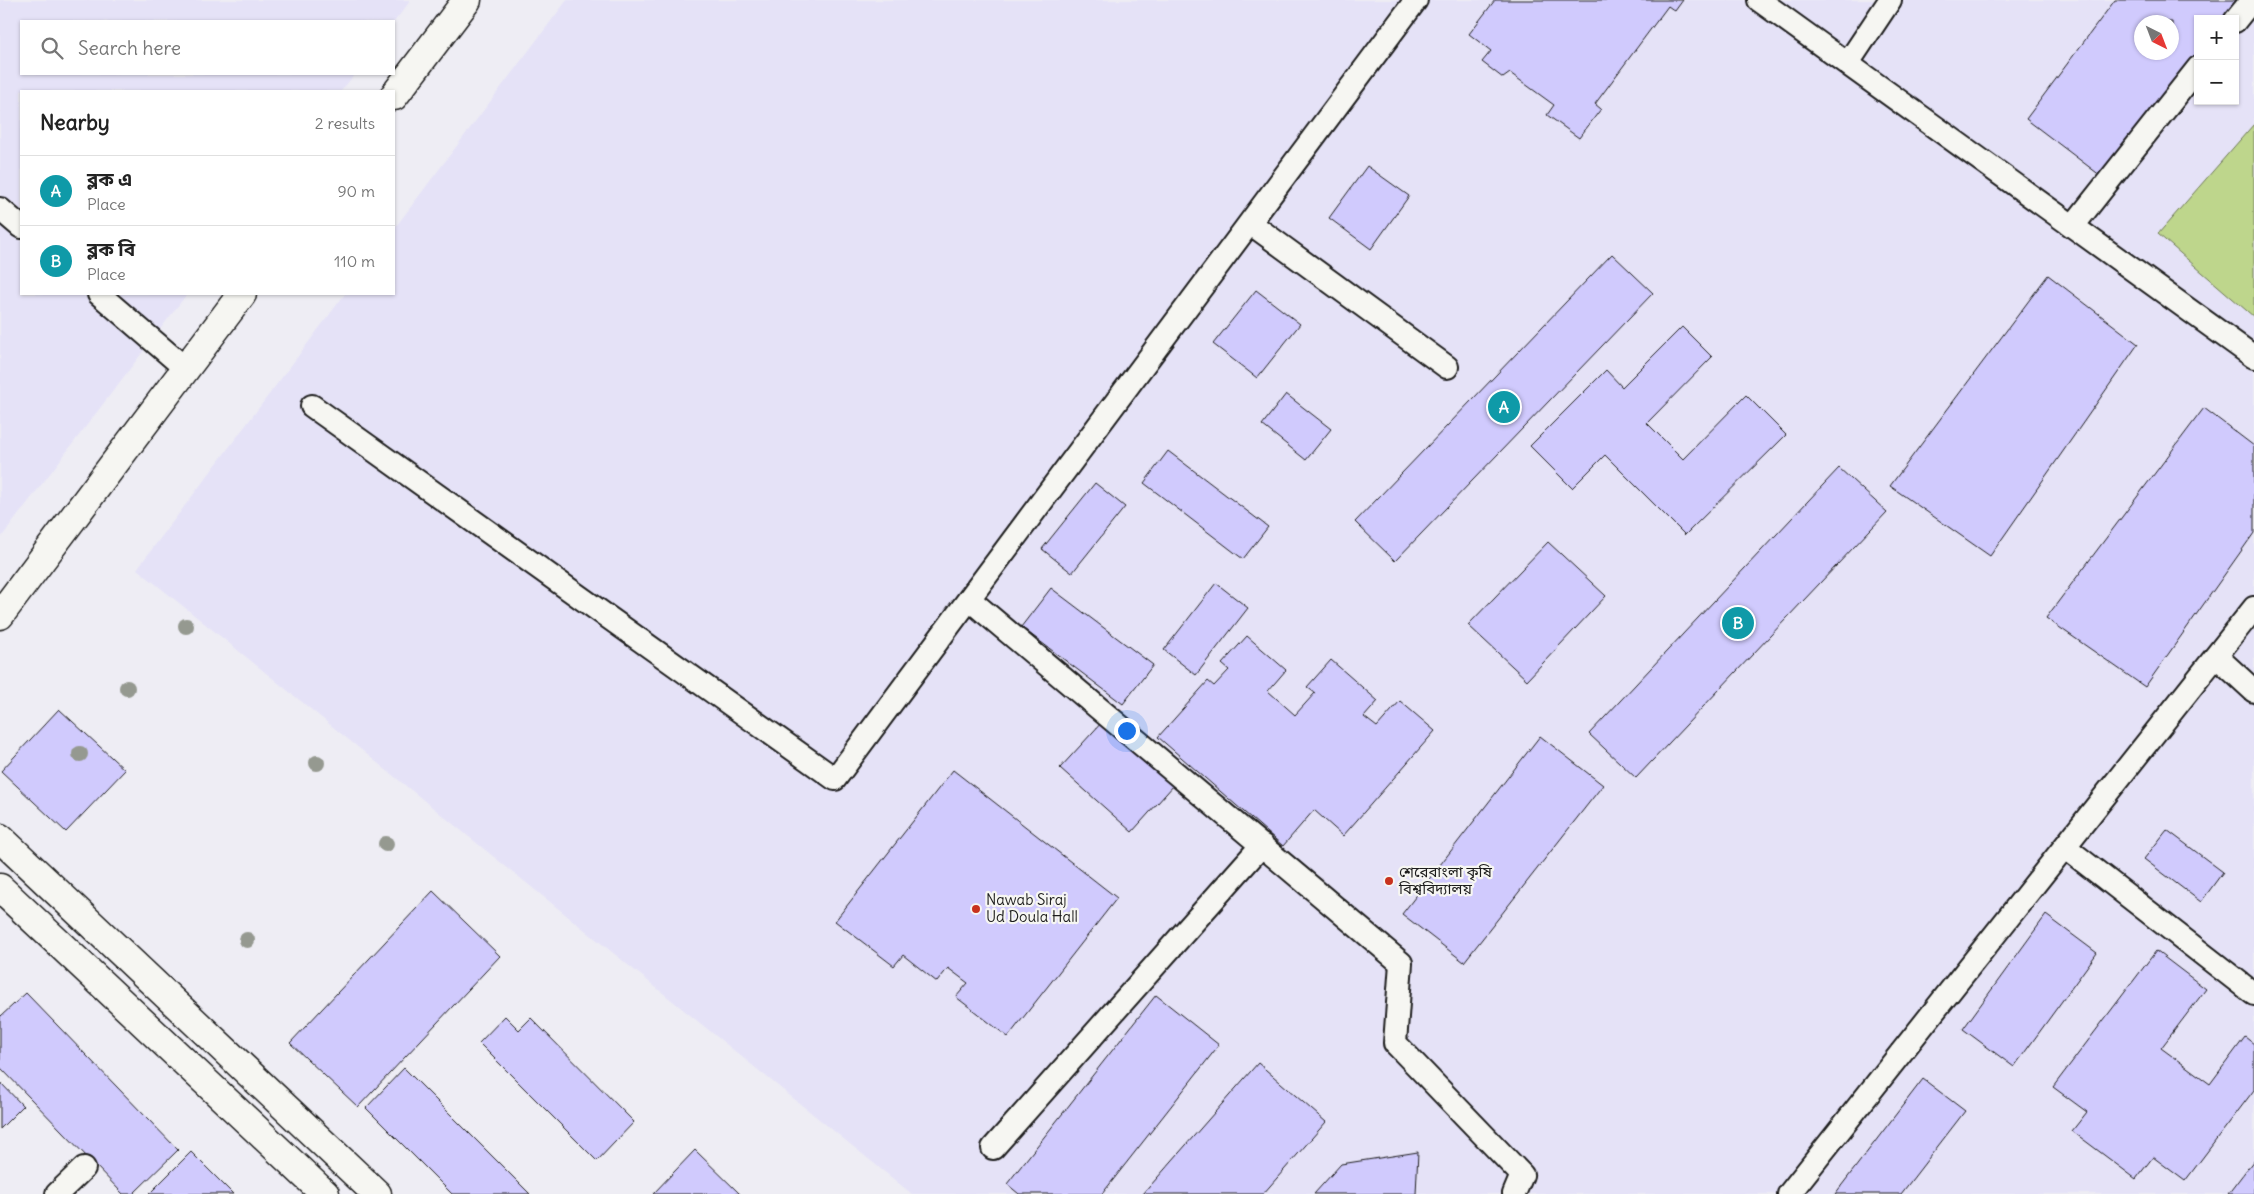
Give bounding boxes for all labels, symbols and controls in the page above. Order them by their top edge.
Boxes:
north arrow [2134,15,2179,60]
map controls [2194,15,2239,105]
button: + [2194,15,2239,60]
search box [20,20,395,75]
icon: search [38,34,66,62]
text: Search here [78,36,181,60]
button: − [2194,60,2239,105]
text: Nearby [40,109,110,136]
text: 2 results [315,113,375,133]
text: ব্লক এ [87,167,132,191]
text: A [51,181,61,201]
text: 90 m [337,181,375,201]
text: Place [87,194,126,214]
text: ব্লক বি [87,237,135,261]
text: B [51,251,61,271]
text: 110 m [334,251,375,271]
text: Place [87,264,126,284]
pin: A [1488,388,1520,426]
pin: B [1722,604,1754,642]
your location [1114,718,1140,744]
place label: শেরেবাংলা কৃষি বিশ্ববিদ্যালয় [1398,862,1493,898]
marker: শেরেবাংলা কৃষি বিশ্ববিদ্যালয় [1383,875,1395,887]
place label: Nawab Siraj Ud Doula Hall [986,890,1078,926]
marker: Nawab Siraj Ud Doula Hall [970,903,982,915]

